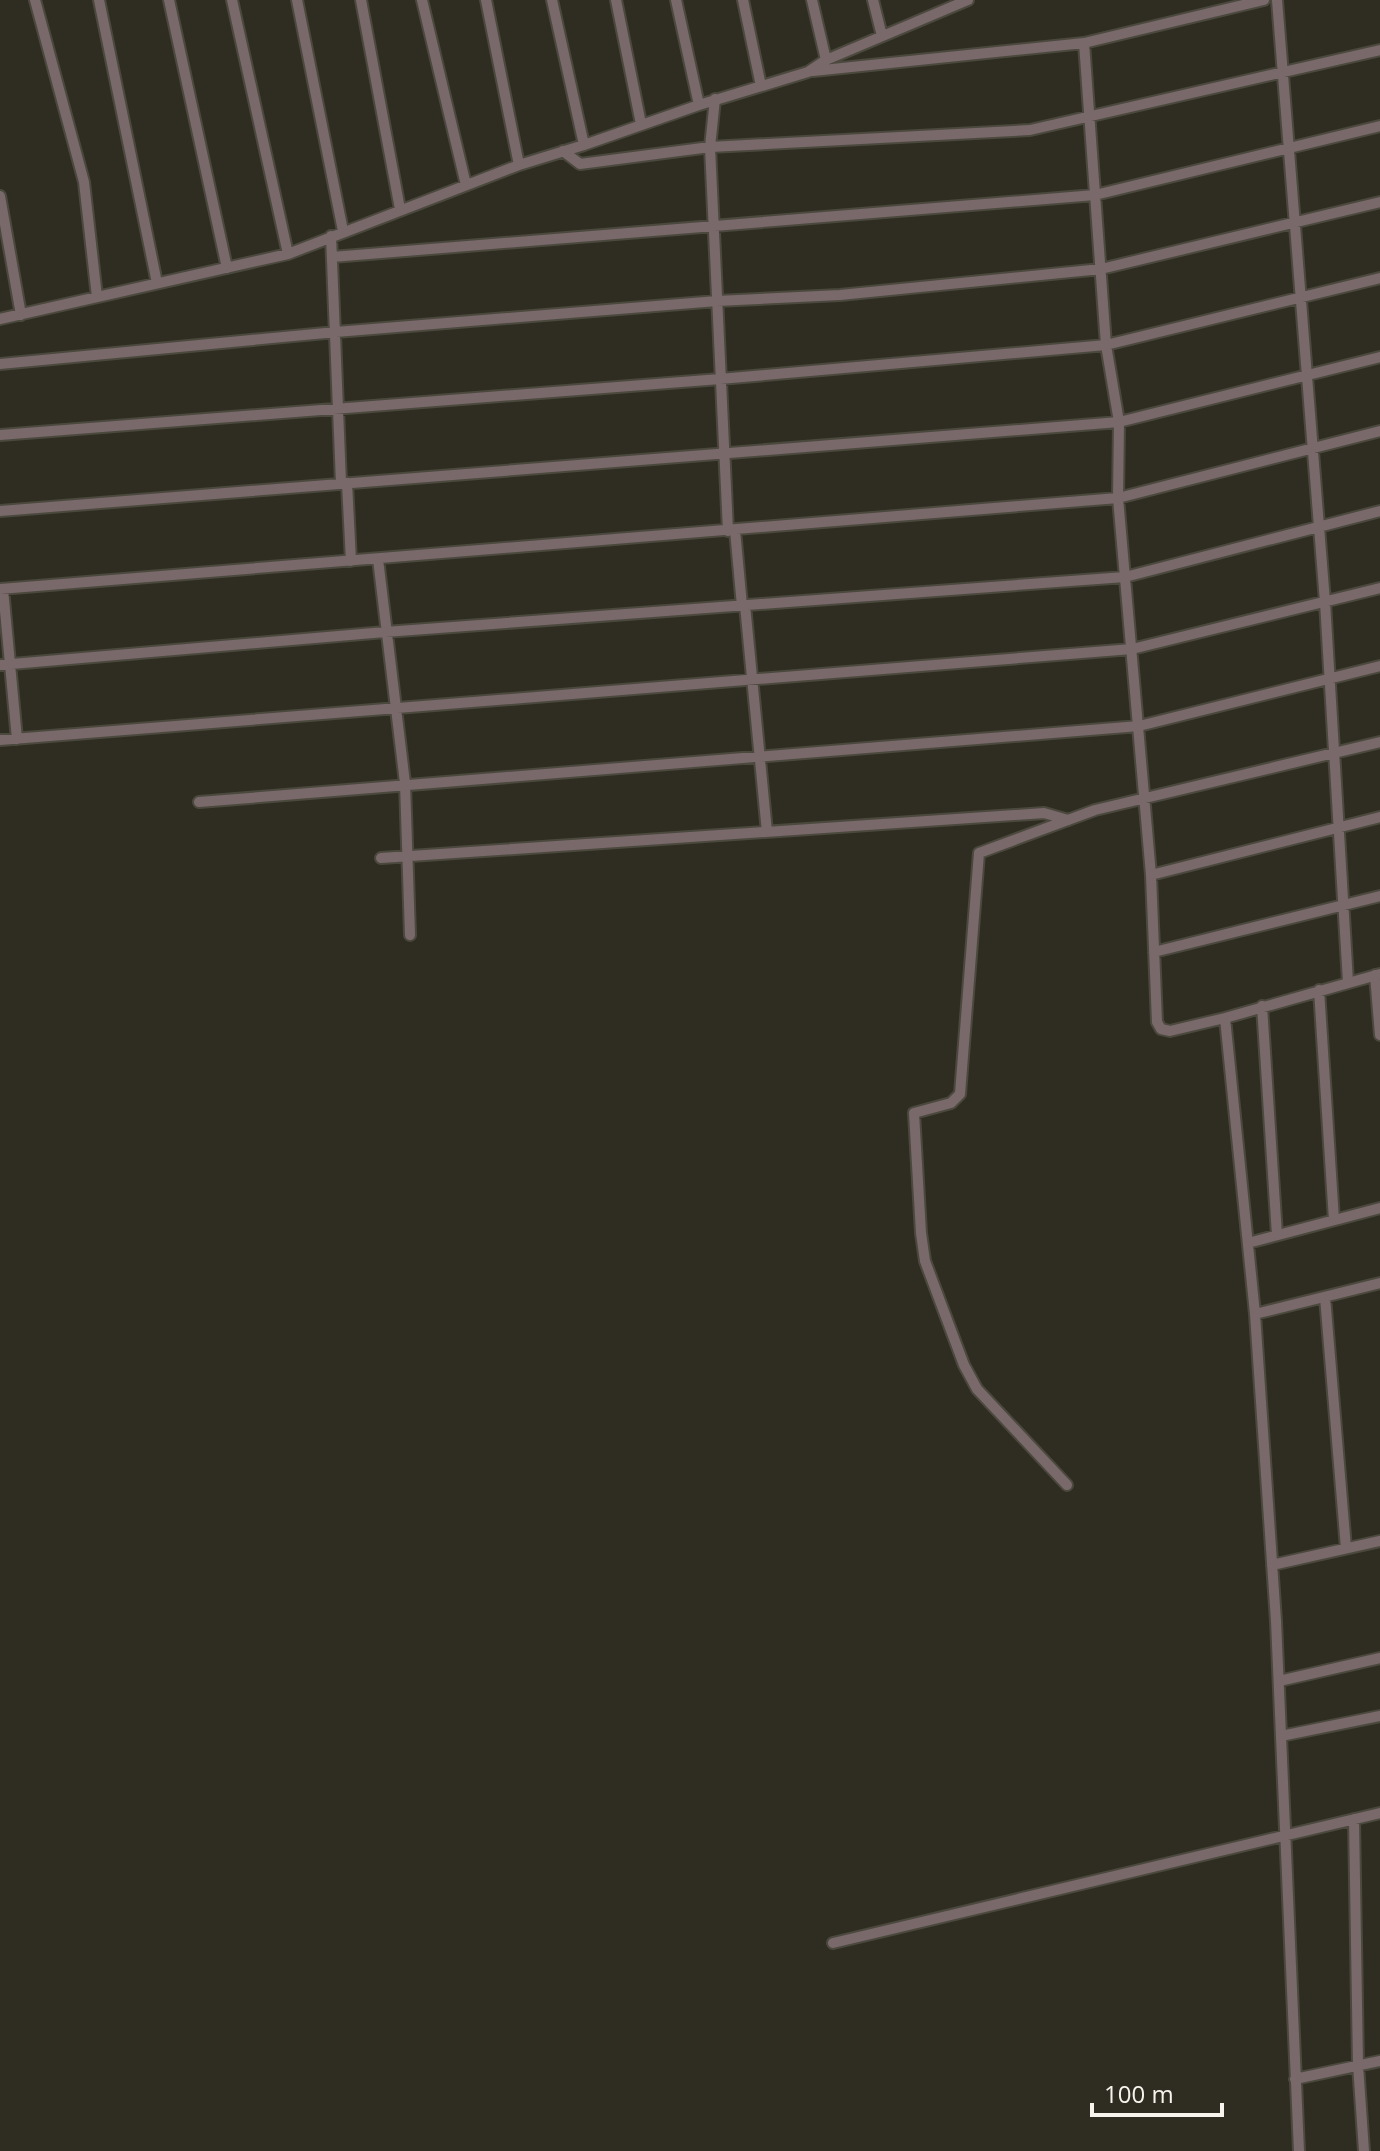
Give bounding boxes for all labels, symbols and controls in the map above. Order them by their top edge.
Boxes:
scale bar [1092,2067,1222,2117]
text: 100 m [1104,2077,1174,2110]

